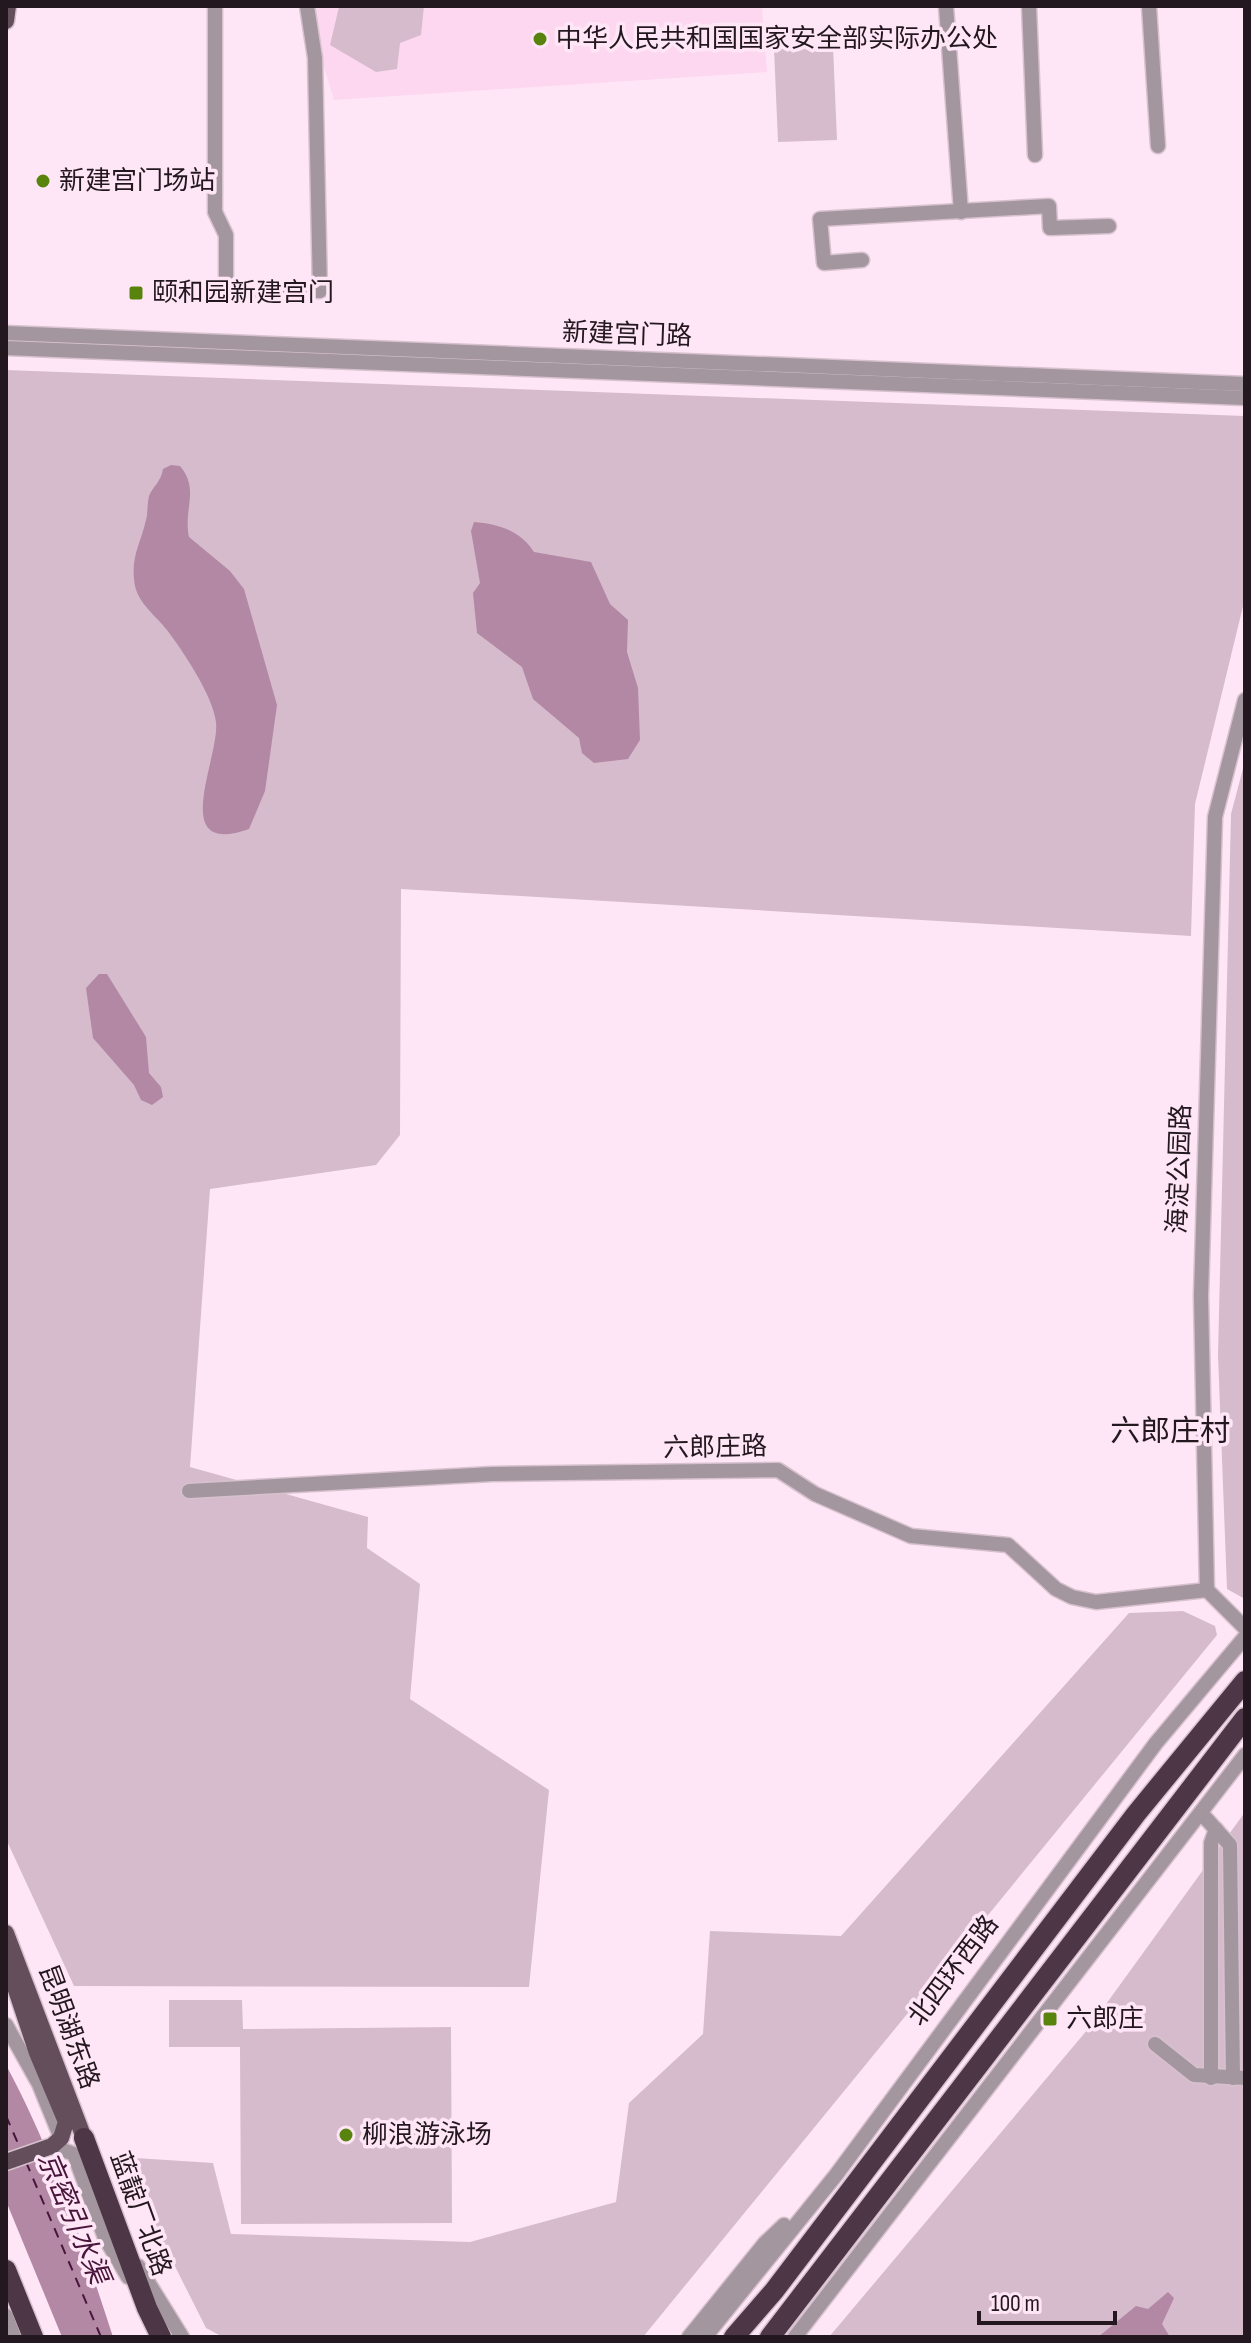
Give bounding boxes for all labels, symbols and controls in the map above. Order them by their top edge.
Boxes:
place label: 中华人民共和国国家安全部实际办公处 [556,24,998,55]
marker: 中华人民共和国国家安全部实际办公处 [531,30,549,48]
place label: 新建宫门场站 [59,166,215,197]
marker: 新建宫门场站 [34,172,52,190]
place label: 颐和园新建宫门 [152,278,334,309]
marker: 颐和园新建宫门 [127,284,145,302]
street label: 新建宫门路 [561,317,693,353]
street label: 海淀公园路 [1162,1103,1198,1235]
district label: 六郎庄村 [1110,1414,1230,1450]
street label: 六郎庄路 [663,1432,767,1464]
street label: 北四环西路 [902,1910,1006,2032]
street label: 昆明湖东路 [31,1961,105,2093]
place label: 六郎庄 [1066,2004,1144,2035]
marker: 六郎庄 [1041,2010,1059,2028]
place label: 柳浪游泳场 [362,2120,492,2151]
marker: 柳浪游泳场 [337,2126,355,2144]
water label: 京密引水渠 [30,2147,117,2293]
street label: 蓝靛厂北路 [103,2148,177,2280]
scale bar [979,2275,1115,2325]
text: 100 m [991,2289,1040,2318]

